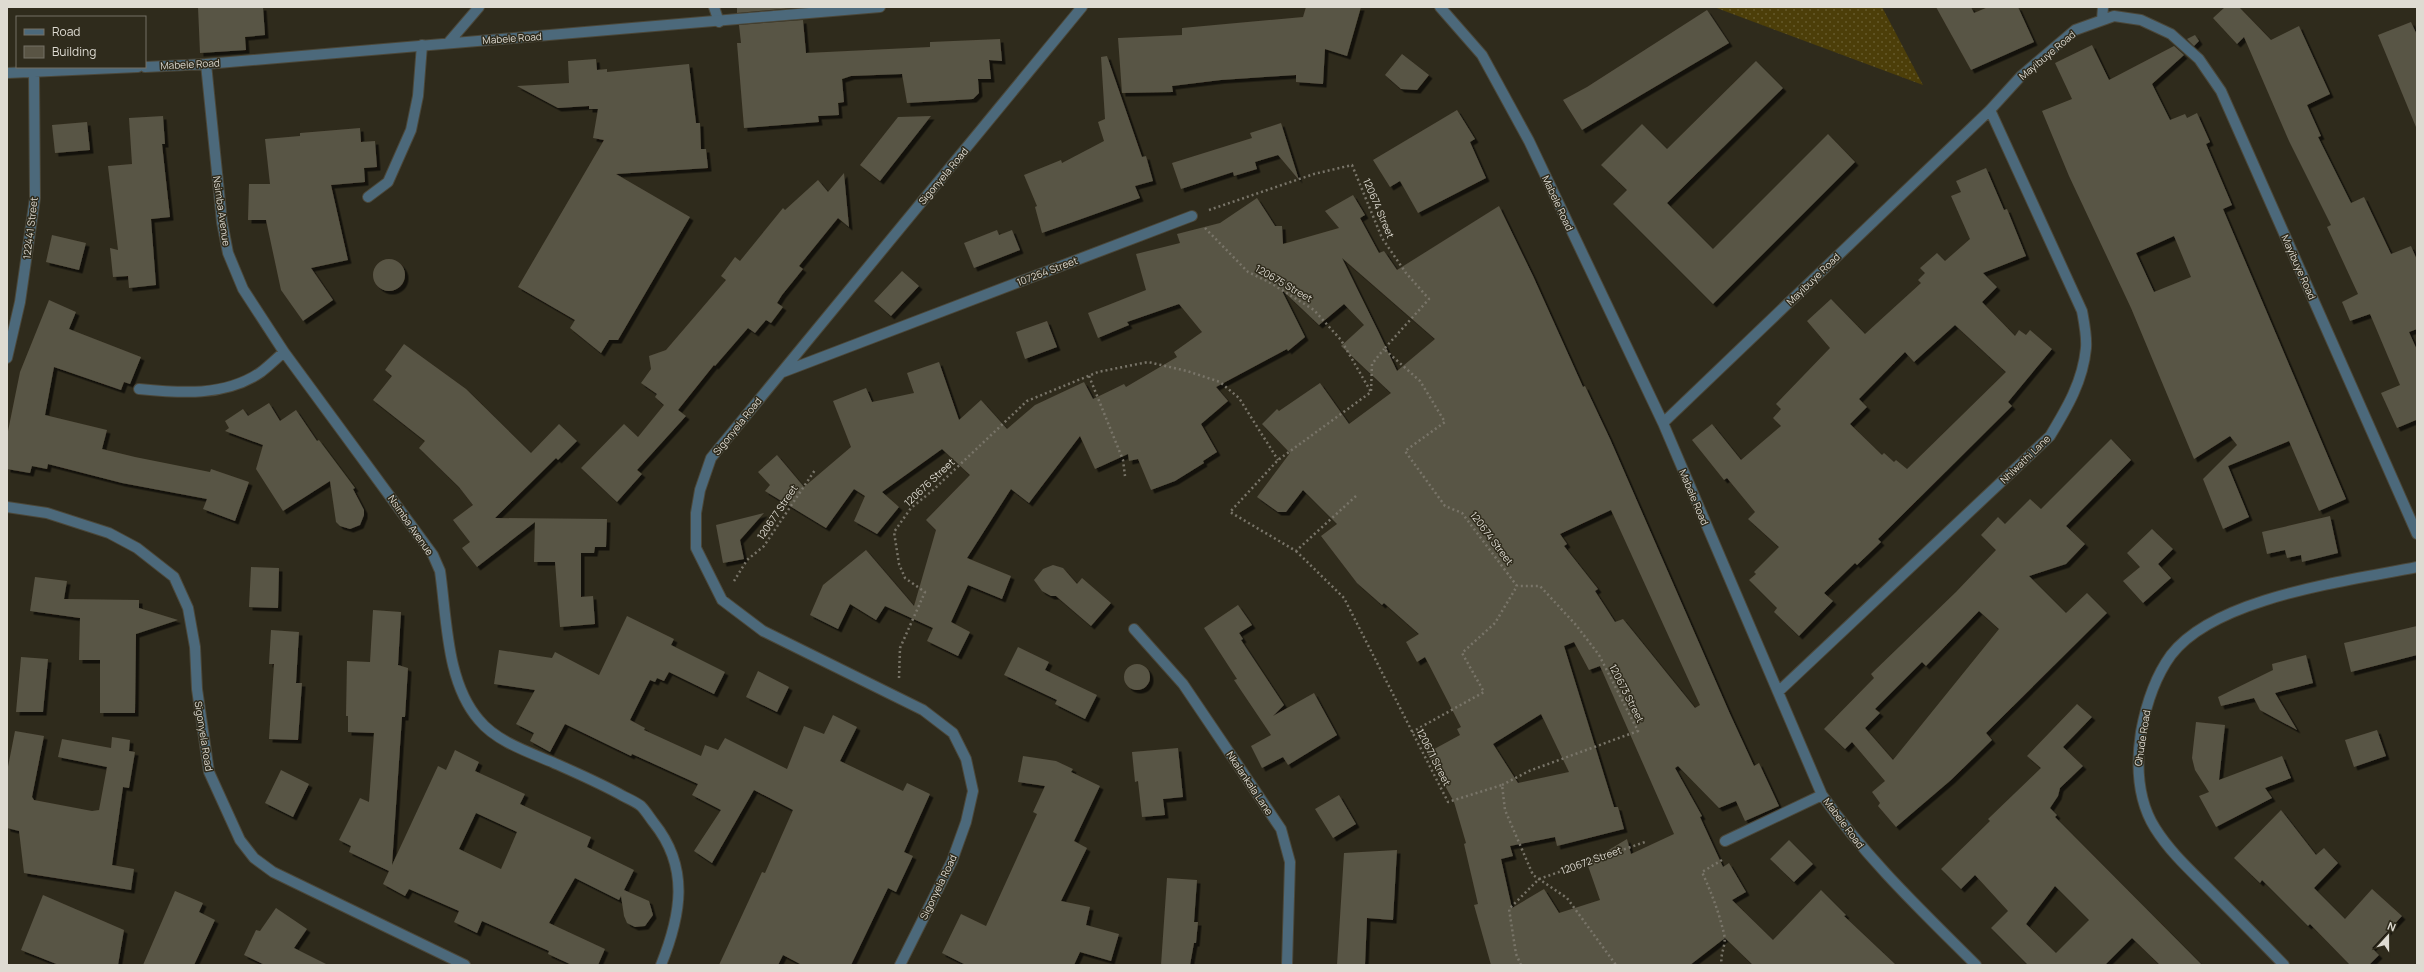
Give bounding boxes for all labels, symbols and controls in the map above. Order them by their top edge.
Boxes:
legend [16,16,146,68]
text: Road [52,23,80,40]
street label: Mayibuye Road [2016,27,2078,83]
street label: Mabele Road [482,29,542,47]
text: Building [52,43,96,60]
street label: Mabele Road [160,55,220,73]
street label: Sigonyela Road [915,144,971,208]
street label: Mabele Road [1539,173,1577,233]
street label: Nsimba Avenue [210,175,234,247]
street label: 120674 Street [1360,176,1398,240]
street label: 122441 Street [19,196,41,260]
street label: Mayibuye Road [2278,232,2320,302]
street label: Mayibuye Road [1783,250,1843,308]
street label: 107264 Street [1015,253,1079,289]
street label: 120675 Street [1253,261,1315,305]
street label: Sigonyela Road [709,394,765,458]
street label: Nhlwathi Lane [1997,431,2053,487]
street label: 120676 Street [901,455,957,509]
street label: Mabele Road [1676,467,1712,527]
street label: 120677 Street [753,482,801,542]
street label: Nsimba Avenue [385,492,437,558]
street label: 120674 Street [1467,508,1517,568]
street label: 120673 Street [1606,661,1648,725]
street label: Sigonyela Road [192,700,216,772]
street label: Qhude Road [2131,709,2153,767]
street label: 120671 Street [1414,726,1454,788]
street label: Nkalankala Lane [1224,748,1277,818]
street label: Mabele Road [1820,795,1868,851]
street label: 120672 Street [1559,842,1623,878]
street label: Sigonyela Road [916,852,960,922]
north arrow [2368,916,2408,956]
text: N [2385,918,2398,935]

